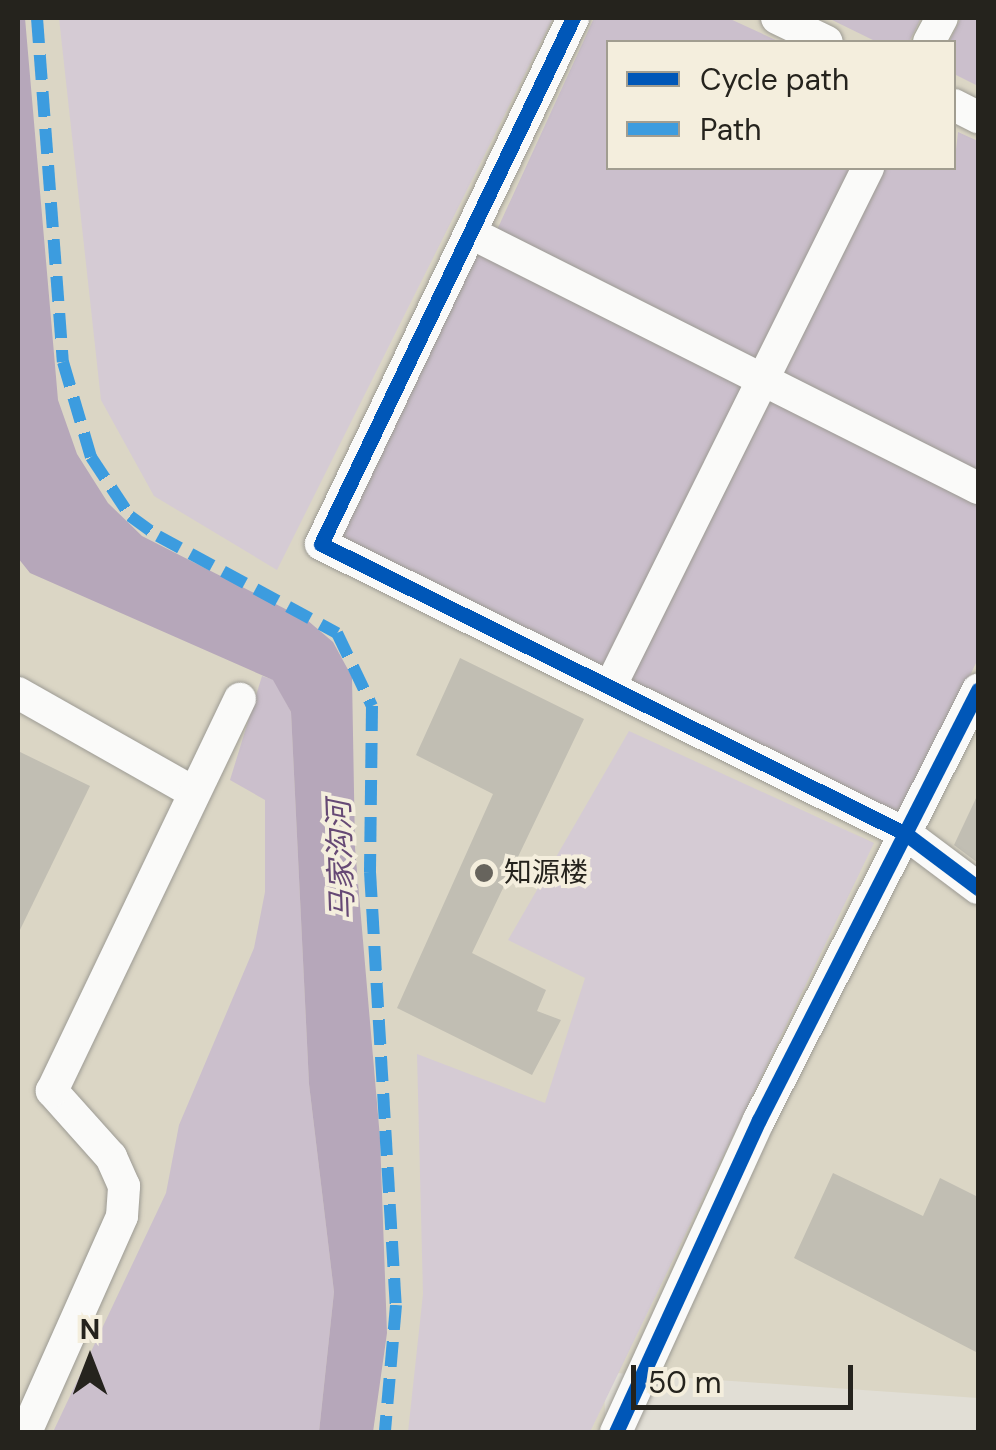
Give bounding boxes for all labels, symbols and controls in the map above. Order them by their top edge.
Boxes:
legend [606,40,956,170]
text: Cycle path [700,60,849,99]
text: Path [700,110,762,149]
water label: 马家沟河 [321,799,361,921]
place label: 知源楼 [504,856,588,890]
marker: 知源楼 [473,862,495,884]
north arrow [40,1310,140,1410]
text: N [80,1311,100,1348]
scale bar [636,1345,858,1407]
text: 50 m [648,1363,722,1402]

